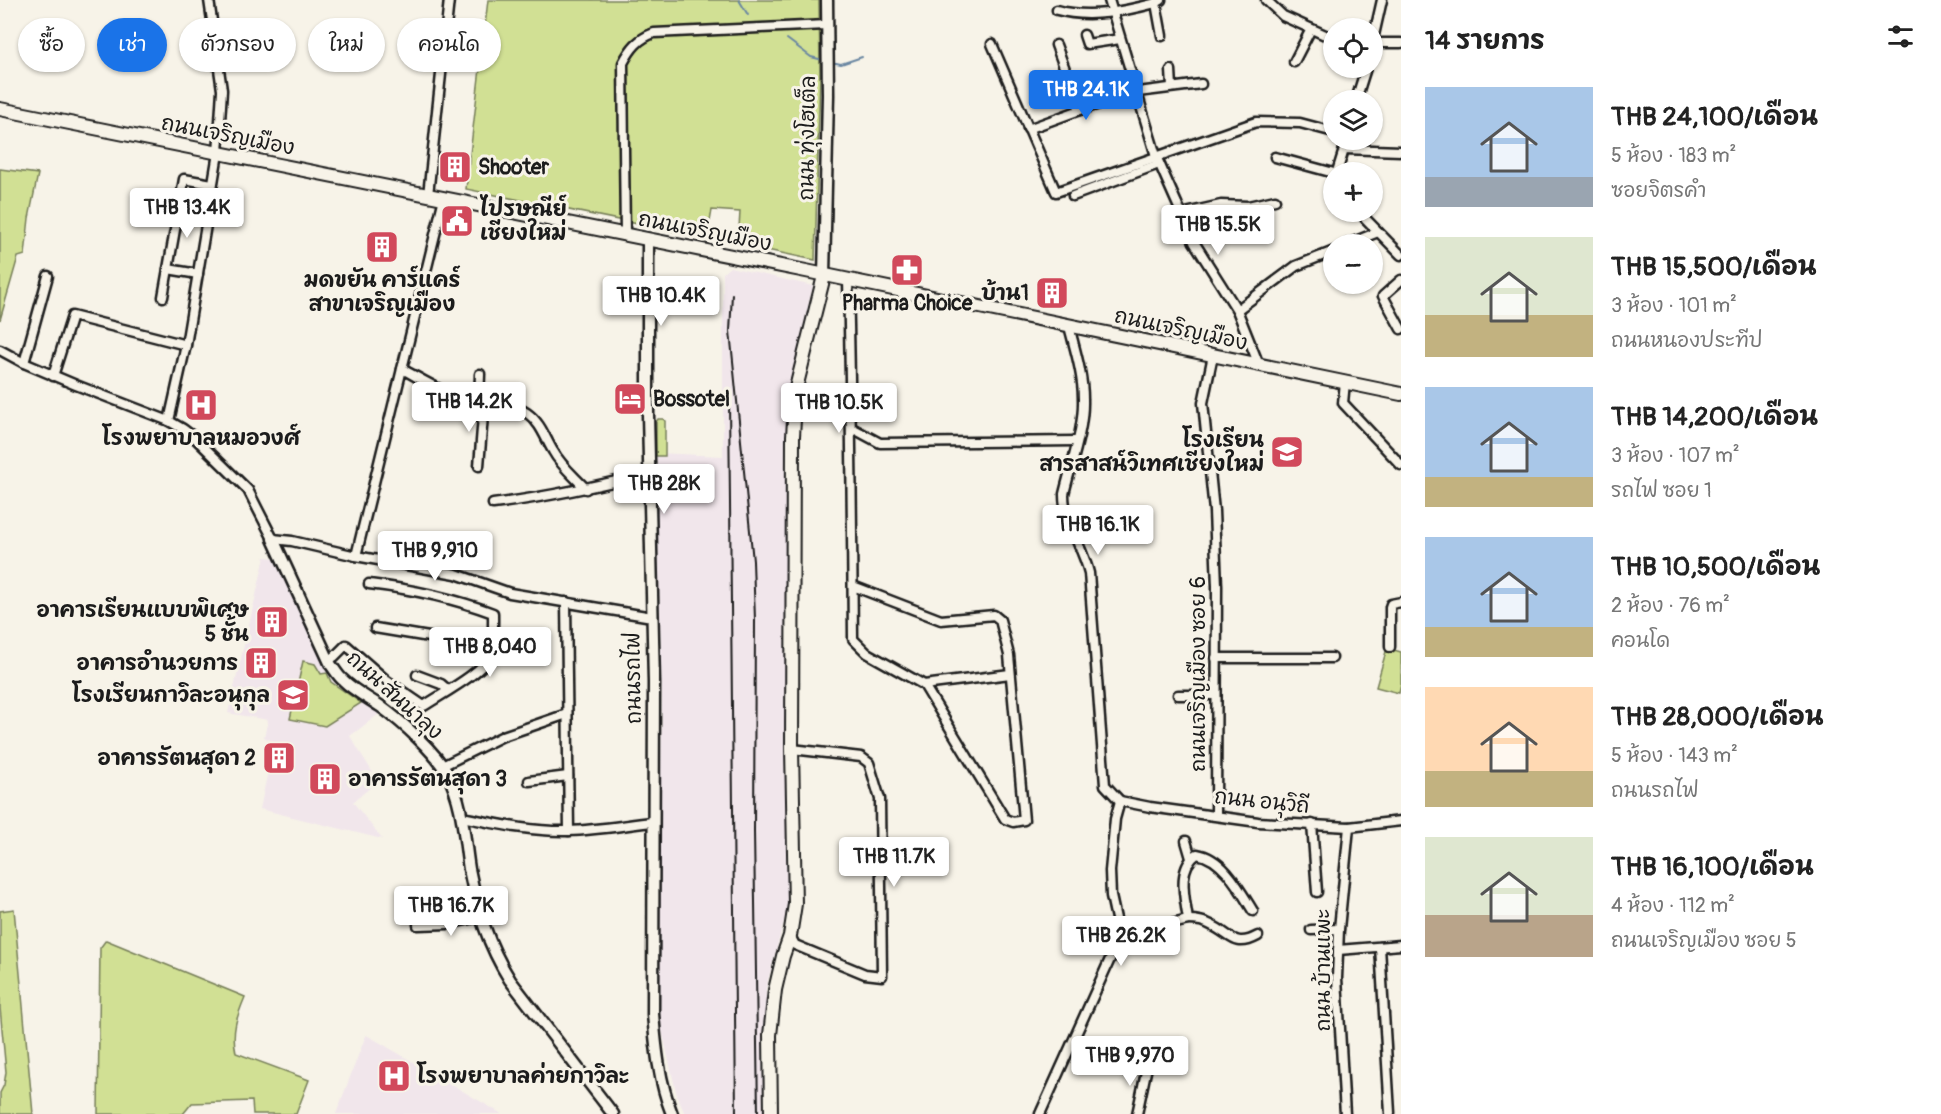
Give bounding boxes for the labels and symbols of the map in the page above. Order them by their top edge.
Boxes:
pin: THB 24.1K [1017,70,1155,121]
street label: ถนน ทุ่งโฮเต็ล [793,75,824,201]
street label: ถนนเจริญเมือง [159,109,297,162]
building icon: Shooter [437,149,473,185]
place label: Shooter [478,154,549,181]
pin: THB 13.4K [118,188,256,239]
place label: ไปรษณีย์ เชียงใหม่ [479,194,567,247]
public building icon: ไปรษณีย์ เชียงใหม่ [439,203,475,239]
street label: ถนนเจริญเมือง [636,205,774,258]
pin: THB 15.5K [1149,205,1287,256]
building icon: มดขยัน คาร์แคร์ สาขาเจริญเมือง [364,229,400,265]
pharmacy icon: Pharma Choice [889,252,925,288]
place label: มดขยัน คาร์แคร์ สาขาเจริญเมือง [304,265,461,318]
building icon: บ้าน1 [1034,275,1070,311]
pin: THB 10.4K [592,276,730,327]
place label: บ้าน1 [981,279,1029,307]
place label: Pharma Choice [842,290,973,317]
street label: ถนนเจริญเมือง [1112,302,1250,357]
hotel icon: Bossotel [612,381,648,417]
pin: THB 14.2K [400,382,538,433]
pin: THB 10.5K [770,383,908,434]
place label: Bossotel [653,386,730,413]
hospital icon: โรงพยาบาลหมอวงศ์ [183,387,219,423]
place label: โรงพยาบาลหมอวงศ์ [101,423,302,452]
place label: โรงเรียน สารสาสน์วิเทศเชียงใหม่ [1039,425,1264,478]
school or university icon: โรงเรียน สารสาสน์วิเทศเชียงใหม่ [1269,434,1305,470]
pin: THB 28K [609,464,719,515]
pin: THB 16.1K [1029,505,1167,556]
pin: THB 9,910 [366,531,504,582]
street label: ถนนเจริญเมือง ซอย 6 [1185,576,1212,772]
place label: อาคารเรียนแบบพิเศษ 5 ชั้น [36,596,250,648]
building icon: อาคารเรียนแบบพิเศษ 5 ชั้น [254,604,290,640]
pin: THB 8,040 [421,627,559,678]
street label: ถนนรถไฟ [619,632,648,724]
building icon: อาคารอำนวยการ [243,645,279,681]
street label: ถนน สันนาลุง [340,645,448,747]
place label: อาคารอำนวยการ [76,648,238,677]
school or university icon: โรงเรียนกาวิละอนุกุล [275,677,311,713]
place label: โรงเรียนกาวิละอนุกุล [71,680,270,711]
building icon: อาคารรัตนสุดา 2 [261,740,297,776]
place label: อาคารรัตนสุดา 2 [97,745,256,774]
building icon: อาคารรัตนสุดา 3 [307,761,343,797]
place label: อาคารรัตนสุดา 3 [348,766,507,795]
street label: ถนน อนุวิถี [1213,783,1311,822]
pin: THB 11.7K [825,837,963,888]
pin: THB 16.7K [382,886,520,937]
street label: ถนน บ้านแพะ [1310,909,1337,1031]
pin: THB 26.2K [1052,916,1190,967]
pin: THB 9,970 [1061,1036,1199,1087]
hospital icon: โรงพยาบาลค่ายกาวิละ [376,1058,412,1094]
place label: โรงพยาบาลค่ายกาวิละ [416,1061,629,1090]

